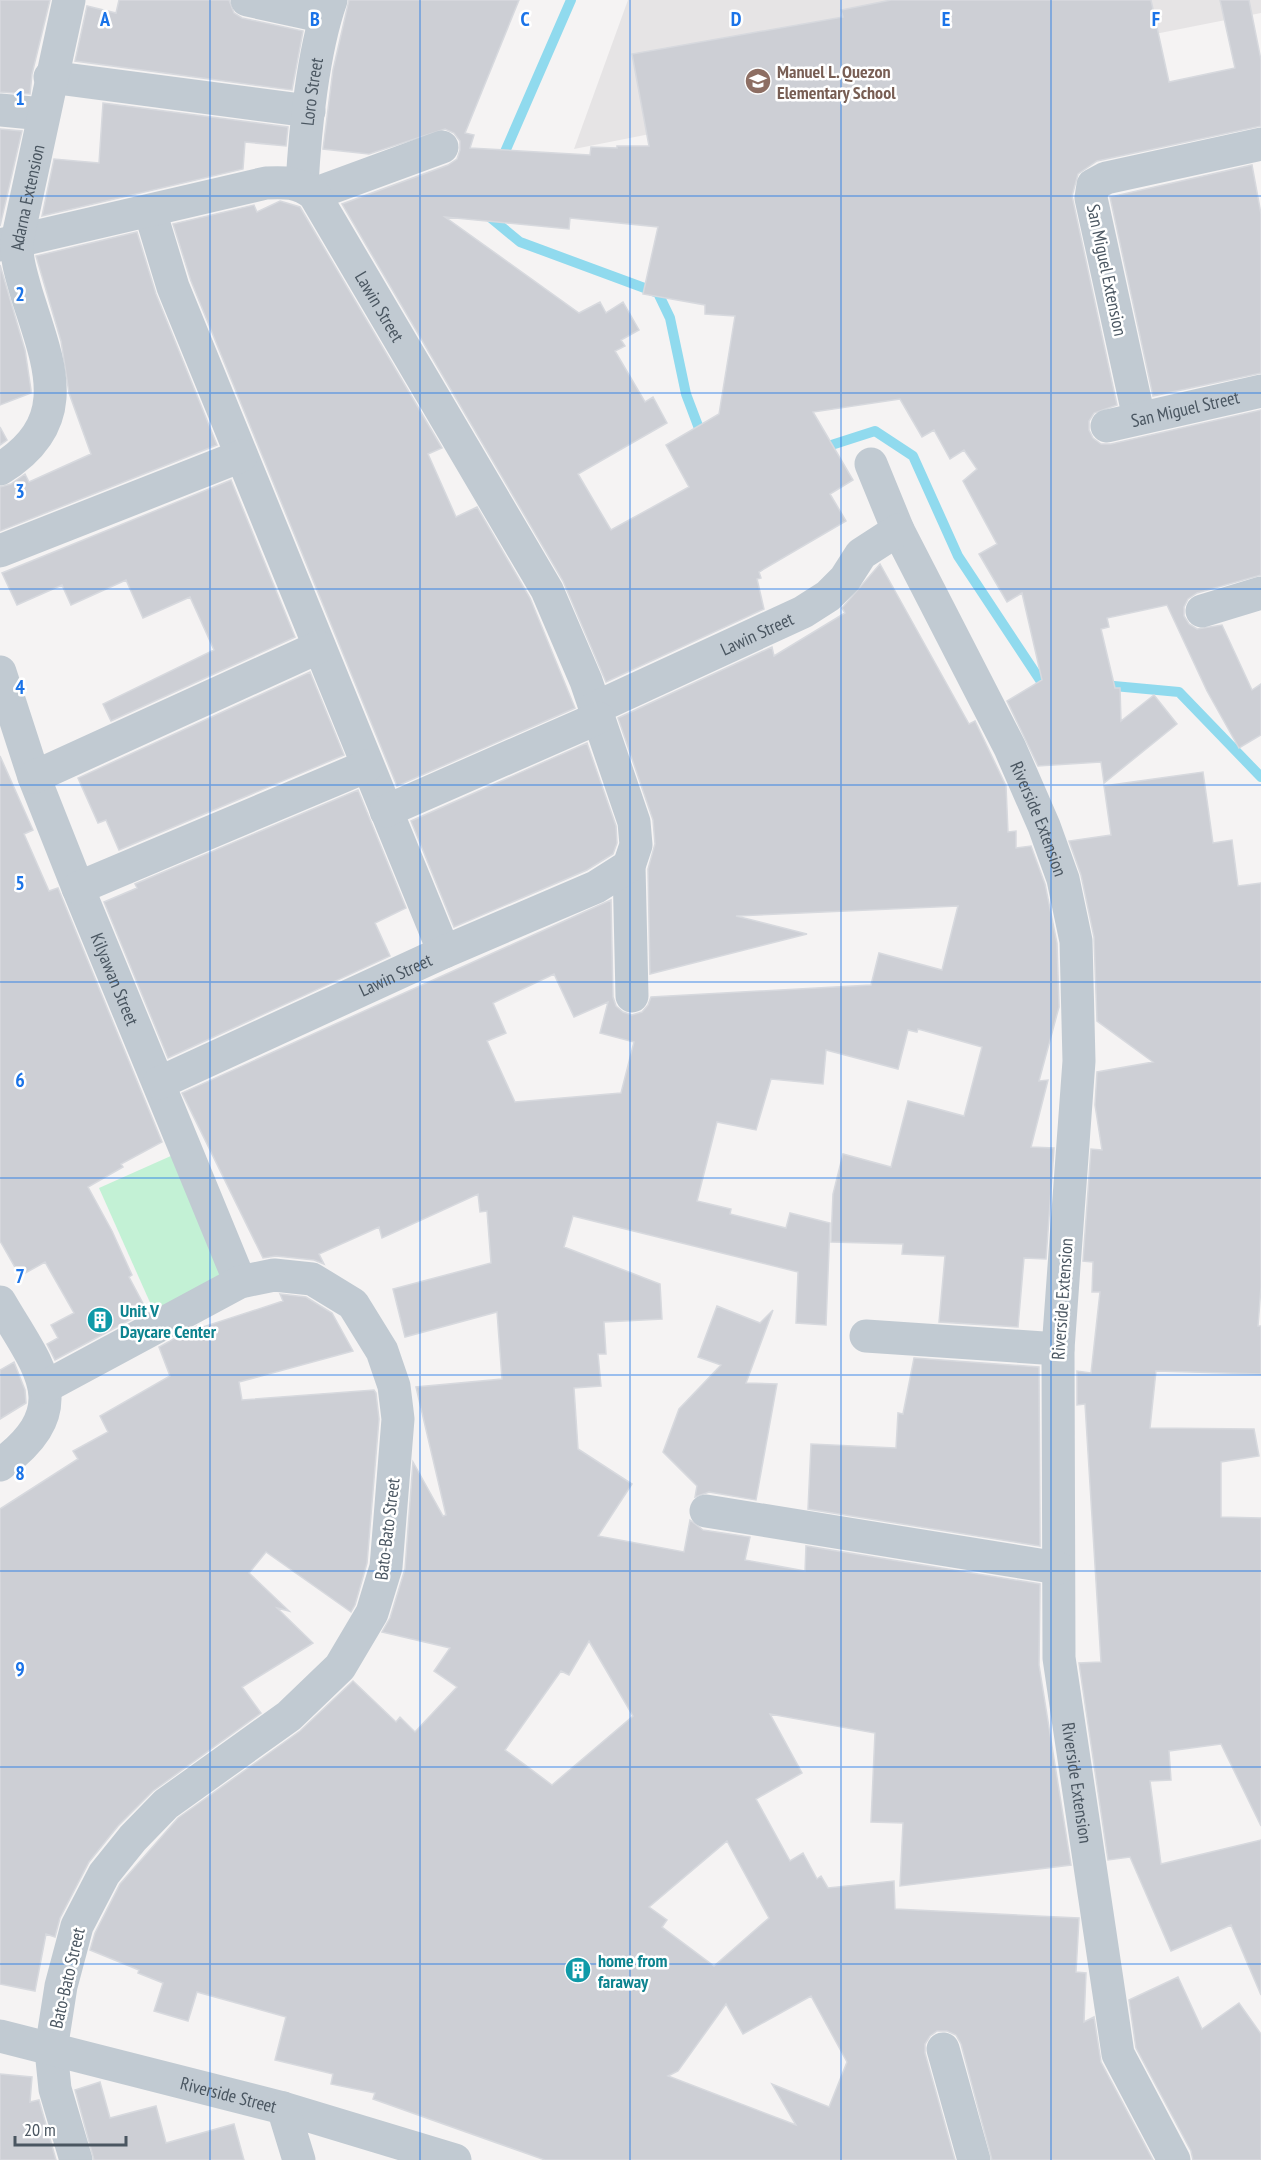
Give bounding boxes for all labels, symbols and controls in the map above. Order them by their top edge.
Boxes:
text: A [99,6,111,32]
text: B [310,6,320,32]
text: C [520,6,530,32]
text: D [731,6,742,32]
text: E [942,6,950,32]
text: F [1152,6,1160,32]
street label: Loro Street [295,56,328,127]
place label: Manuel L. Quezon Elementary School [777,60,896,104]
school or university icon: Manuel L. Quezon Elementary School [743,66,773,96]
text: 1 [15,85,25,111]
street label: Adarna Extension [5,142,49,251]
street label: San Miguel Extension [1082,202,1132,338]
street label: Lawin Street [350,267,410,346]
text: 2 [15,281,25,307]
street label: San Miguel Street [1129,385,1241,432]
text: 3 [15,478,25,504]
street label: Lawin Street [716,607,797,660]
text: 4 [15,674,25,700]
street label: Riverside Extension [1006,758,1073,879]
text: 5 [15,870,25,896]
street label: Kilyawan Street [86,929,145,1029]
street label: Lawin Street [355,948,436,1001]
text: 6 [15,1067,25,1093]
street label: Riverside Extension [1046,1237,1078,1361]
text: 7 [15,1263,25,1289]
place label: Unit V Daycare Center [120,1299,217,1343]
building icon: Unit V Daycare Center [85,1305,115,1335]
text: 8 [15,1460,25,1486]
street label: Bato-Bato Street [369,1477,405,1581]
text: 9 [15,1656,25,1682]
street label: Riverside Extension [1057,1721,1098,1845]
street label: Bato-Bato Street [44,1925,90,2031]
place label: home from faraway [598,1949,668,1993]
building icon: home from faraway [563,1955,593,1985]
street label: Riverside Street [178,2071,279,2117]
scale bar [15,2109,126,2147]
text: 20 m [24,2118,56,2141]

